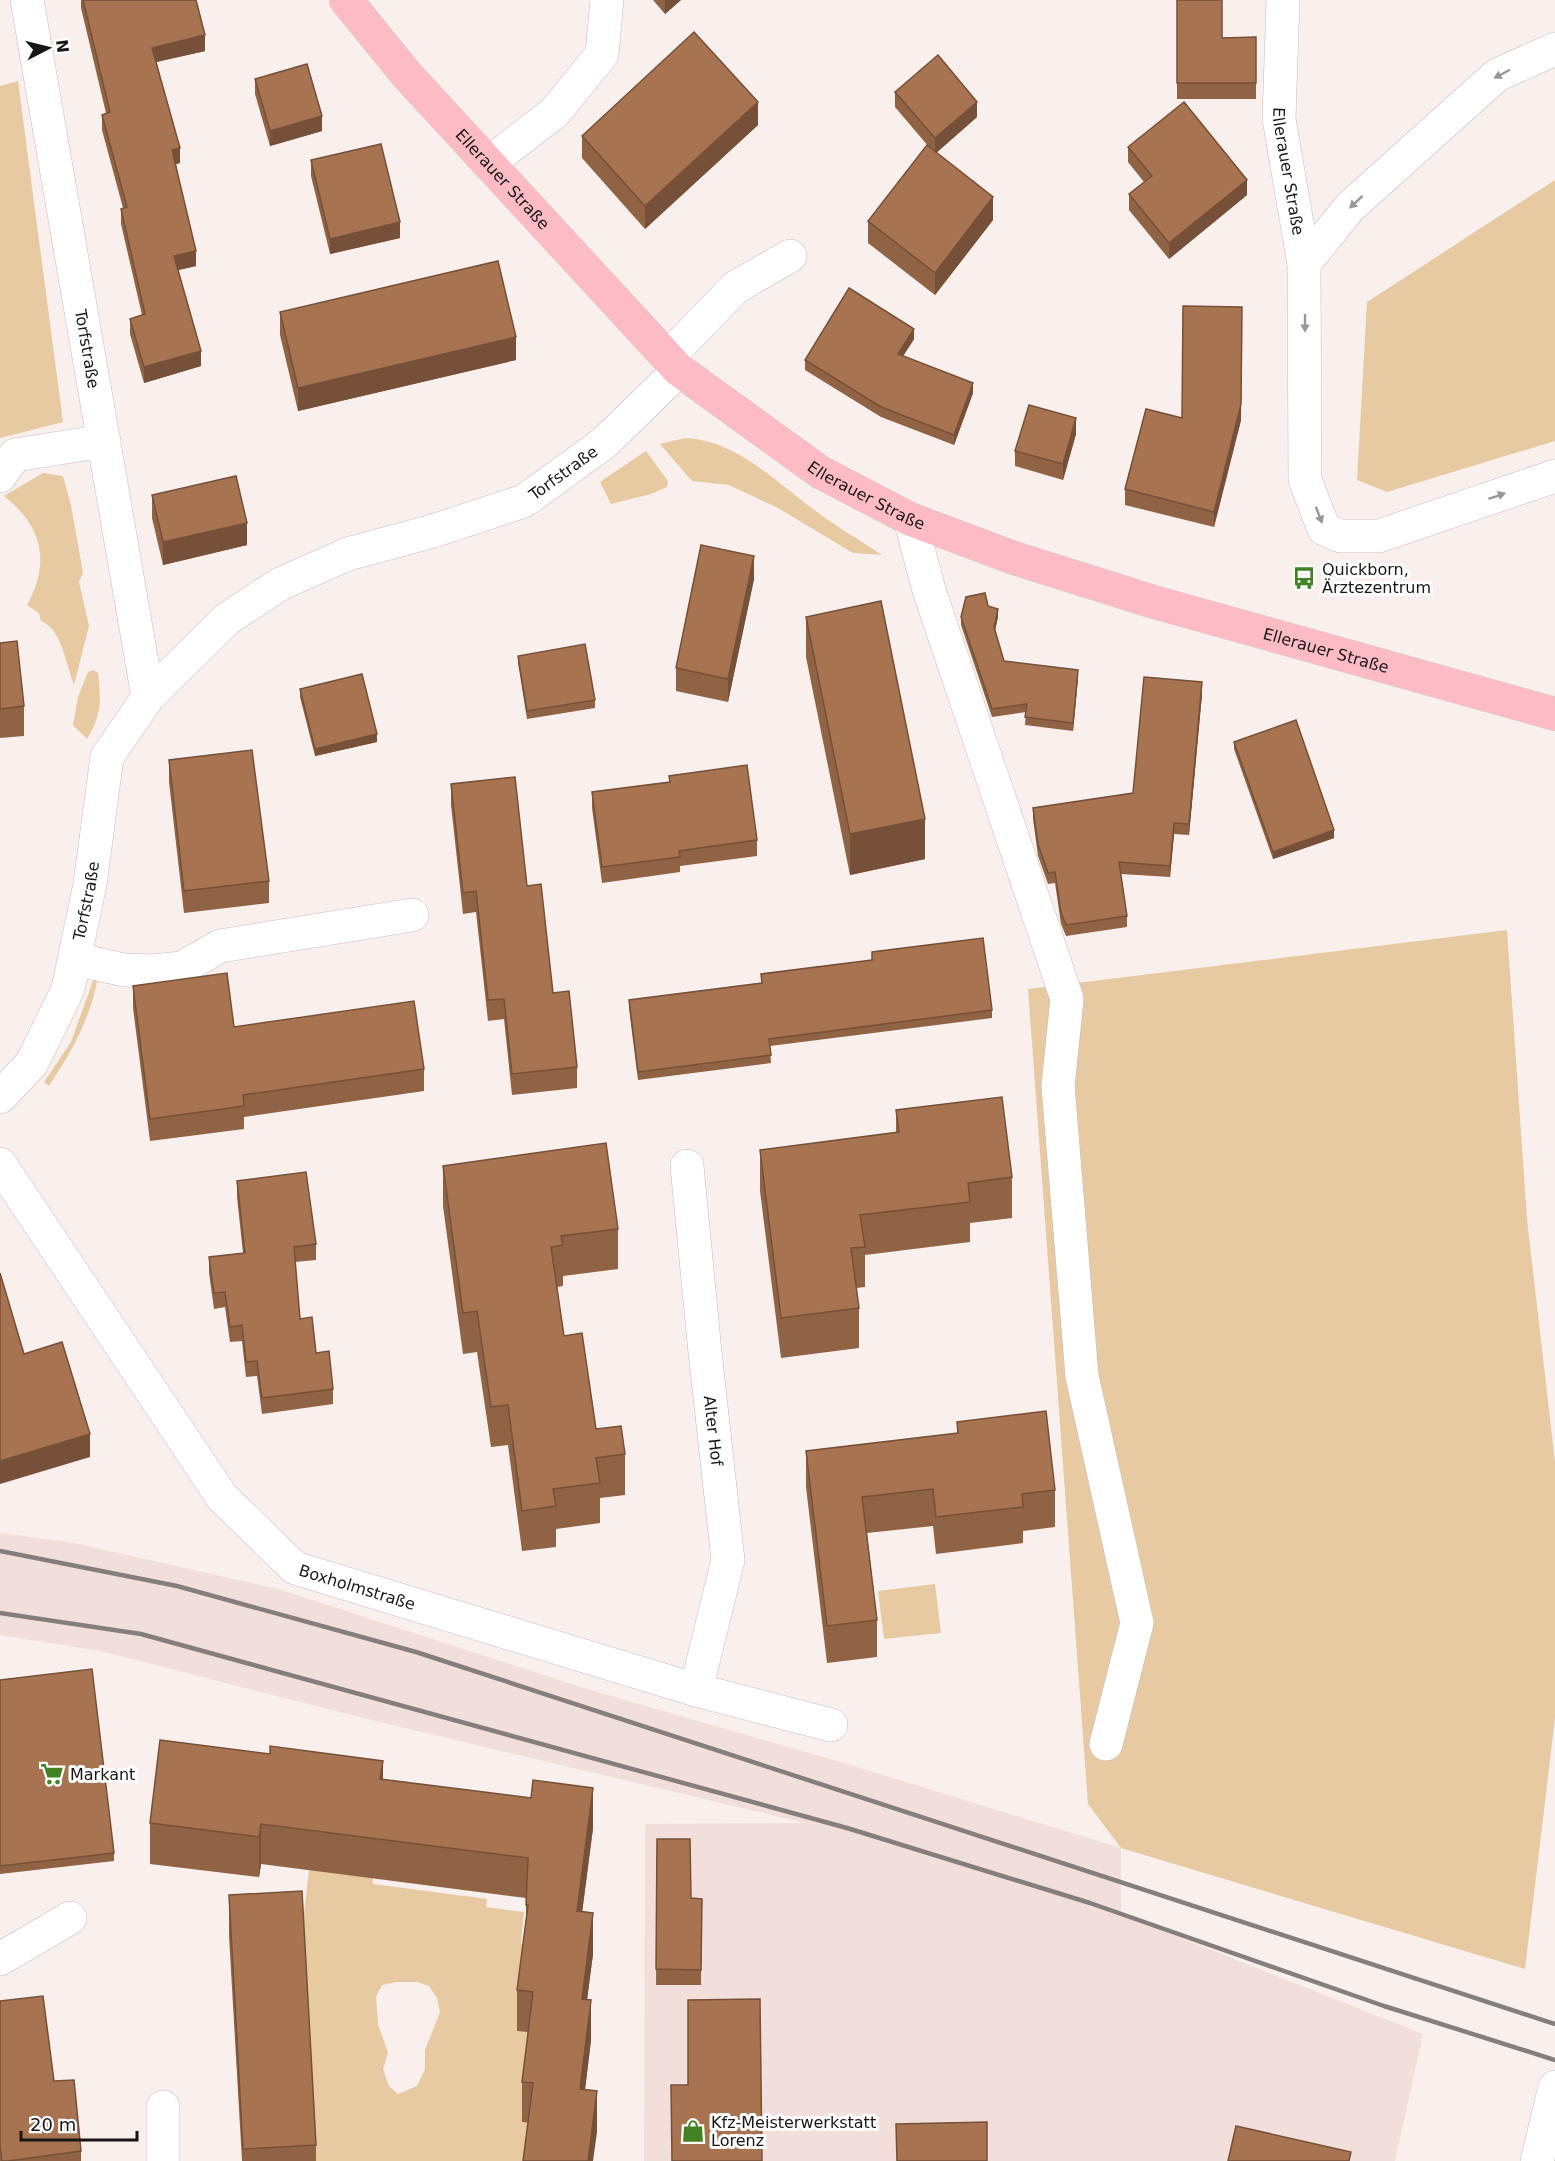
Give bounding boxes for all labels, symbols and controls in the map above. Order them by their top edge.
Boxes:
north arrow [18,18,78,78]
text: N [52,38,73,54]
one-way arrow [1493,69,1510,79]
street label: Ellerauer Straße [1269,107,1308,237]
street label: Ellerauer Straße [452,125,554,233]
one-way arrow [1349,195,1364,208]
street label: Torfstraße [71,307,104,390]
one-way arrow [1300,313,1310,332]
street label: Torfstraße [524,442,601,504]
street label: Ellerauer Straße [804,457,928,533]
one-way arrow [1488,490,1506,500]
one-way arrow [1315,506,1324,524]
place label: Quickborn, Ärztezentrum [1322,560,1431,597]
bus stop icon: Quickborn, Ärztezentrum [1291,565,1317,591]
street label: Ellerauer Straße [1261,623,1391,677]
street label: Torfstraße [69,860,102,943]
street label: Alter Hof [700,1394,727,1467]
street label: Boxholmstraße [297,1560,418,1614]
supermarket icon: Markant [39,1761,65,1787]
place label: Markant [70,1765,135,1784]
scale bar [21,2104,136,2142]
place label: Kfz-Meisterwerkstatt Lorenz [711,2113,876,2150]
text: 20 m [30,2114,76,2135]
shop icon: Kfz-Meisterwerkstatt Lorenz [680,2118,706,2144]

